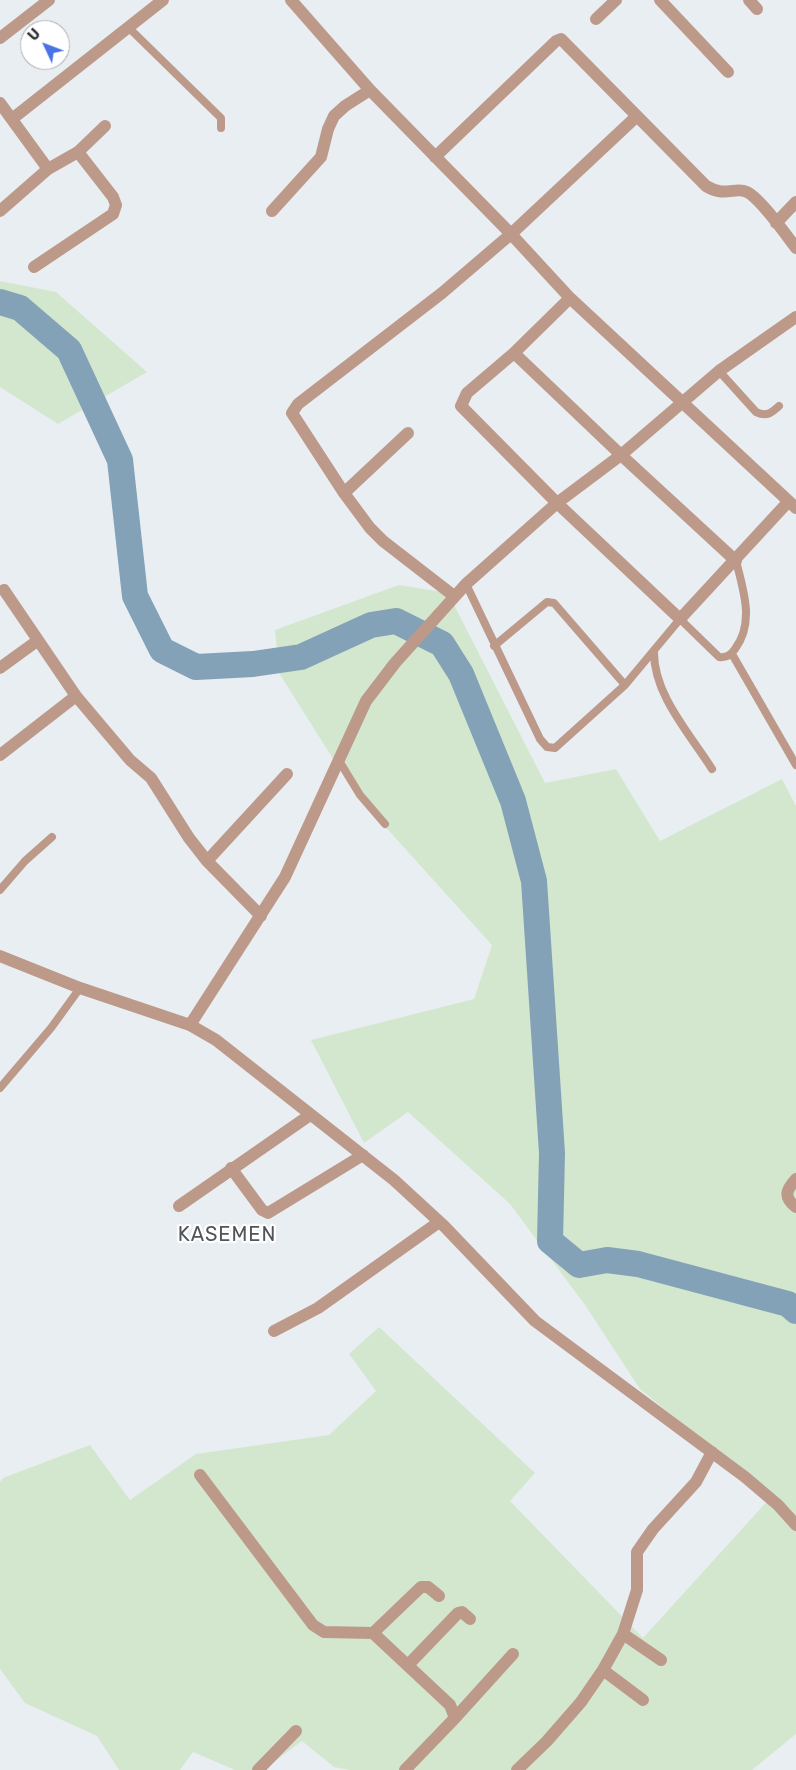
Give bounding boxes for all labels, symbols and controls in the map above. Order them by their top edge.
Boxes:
north arrow [20,20,70,70]
text: U [25,26,44,45]
district label: KASEMEN [177,1223,277,1247]

